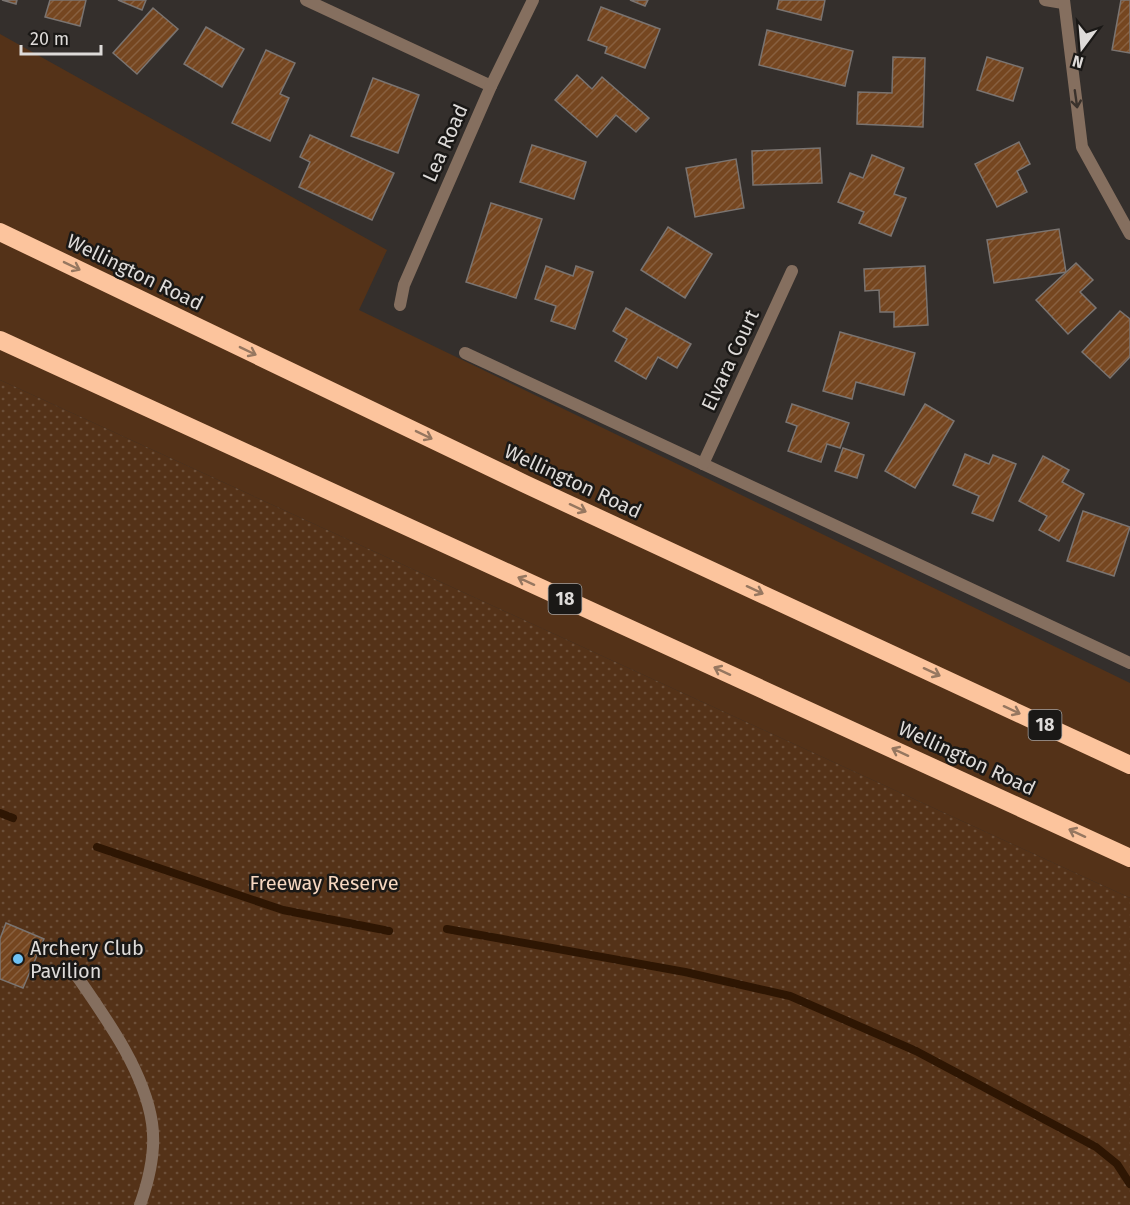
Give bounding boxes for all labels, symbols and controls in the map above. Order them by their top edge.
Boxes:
scale bar [21,18,100,56]
north arrow [1052,18,1112,78]
text: 20 m [30,28,69,50]
text: N [1070,51,1086,73]
one-way arrow [1070,89,1081,109]
street label: Lea Road [417,100,473,186]
street label: Wellington Road [63,229,207,315]
one-way arrow [62,261,80,273]
street label: Elvara Court [696,305,764,414]
one-way arrow [238,345,256,357]
one-way arrow [414,429,432,441]
street label: Wellington Road [501,439,645,523]
one-way arrow [569,503,587,515]
one-way arrow [517,575,535,586]
road number: 18 [548,584,582,614]
one-way arrow [746,585,764,597]
one-way arrow [714,665,732,676]
one-way arrow [923,667,941,679]
one-way arrow [1003,704,1021,716]
road number: 18 [1028,710,1062,740]
street label: Wellington Road [895,716,1039,800]
one-way arrow [891,746,909,757]
one-way arrow [1068,827,1086,839]
park label: Freeway Reserve [249,871,399,895]
place label: Archery Club Pavilion [30,936,144,983]
marker: Archery Club Pavilion [11,952,25,966]

